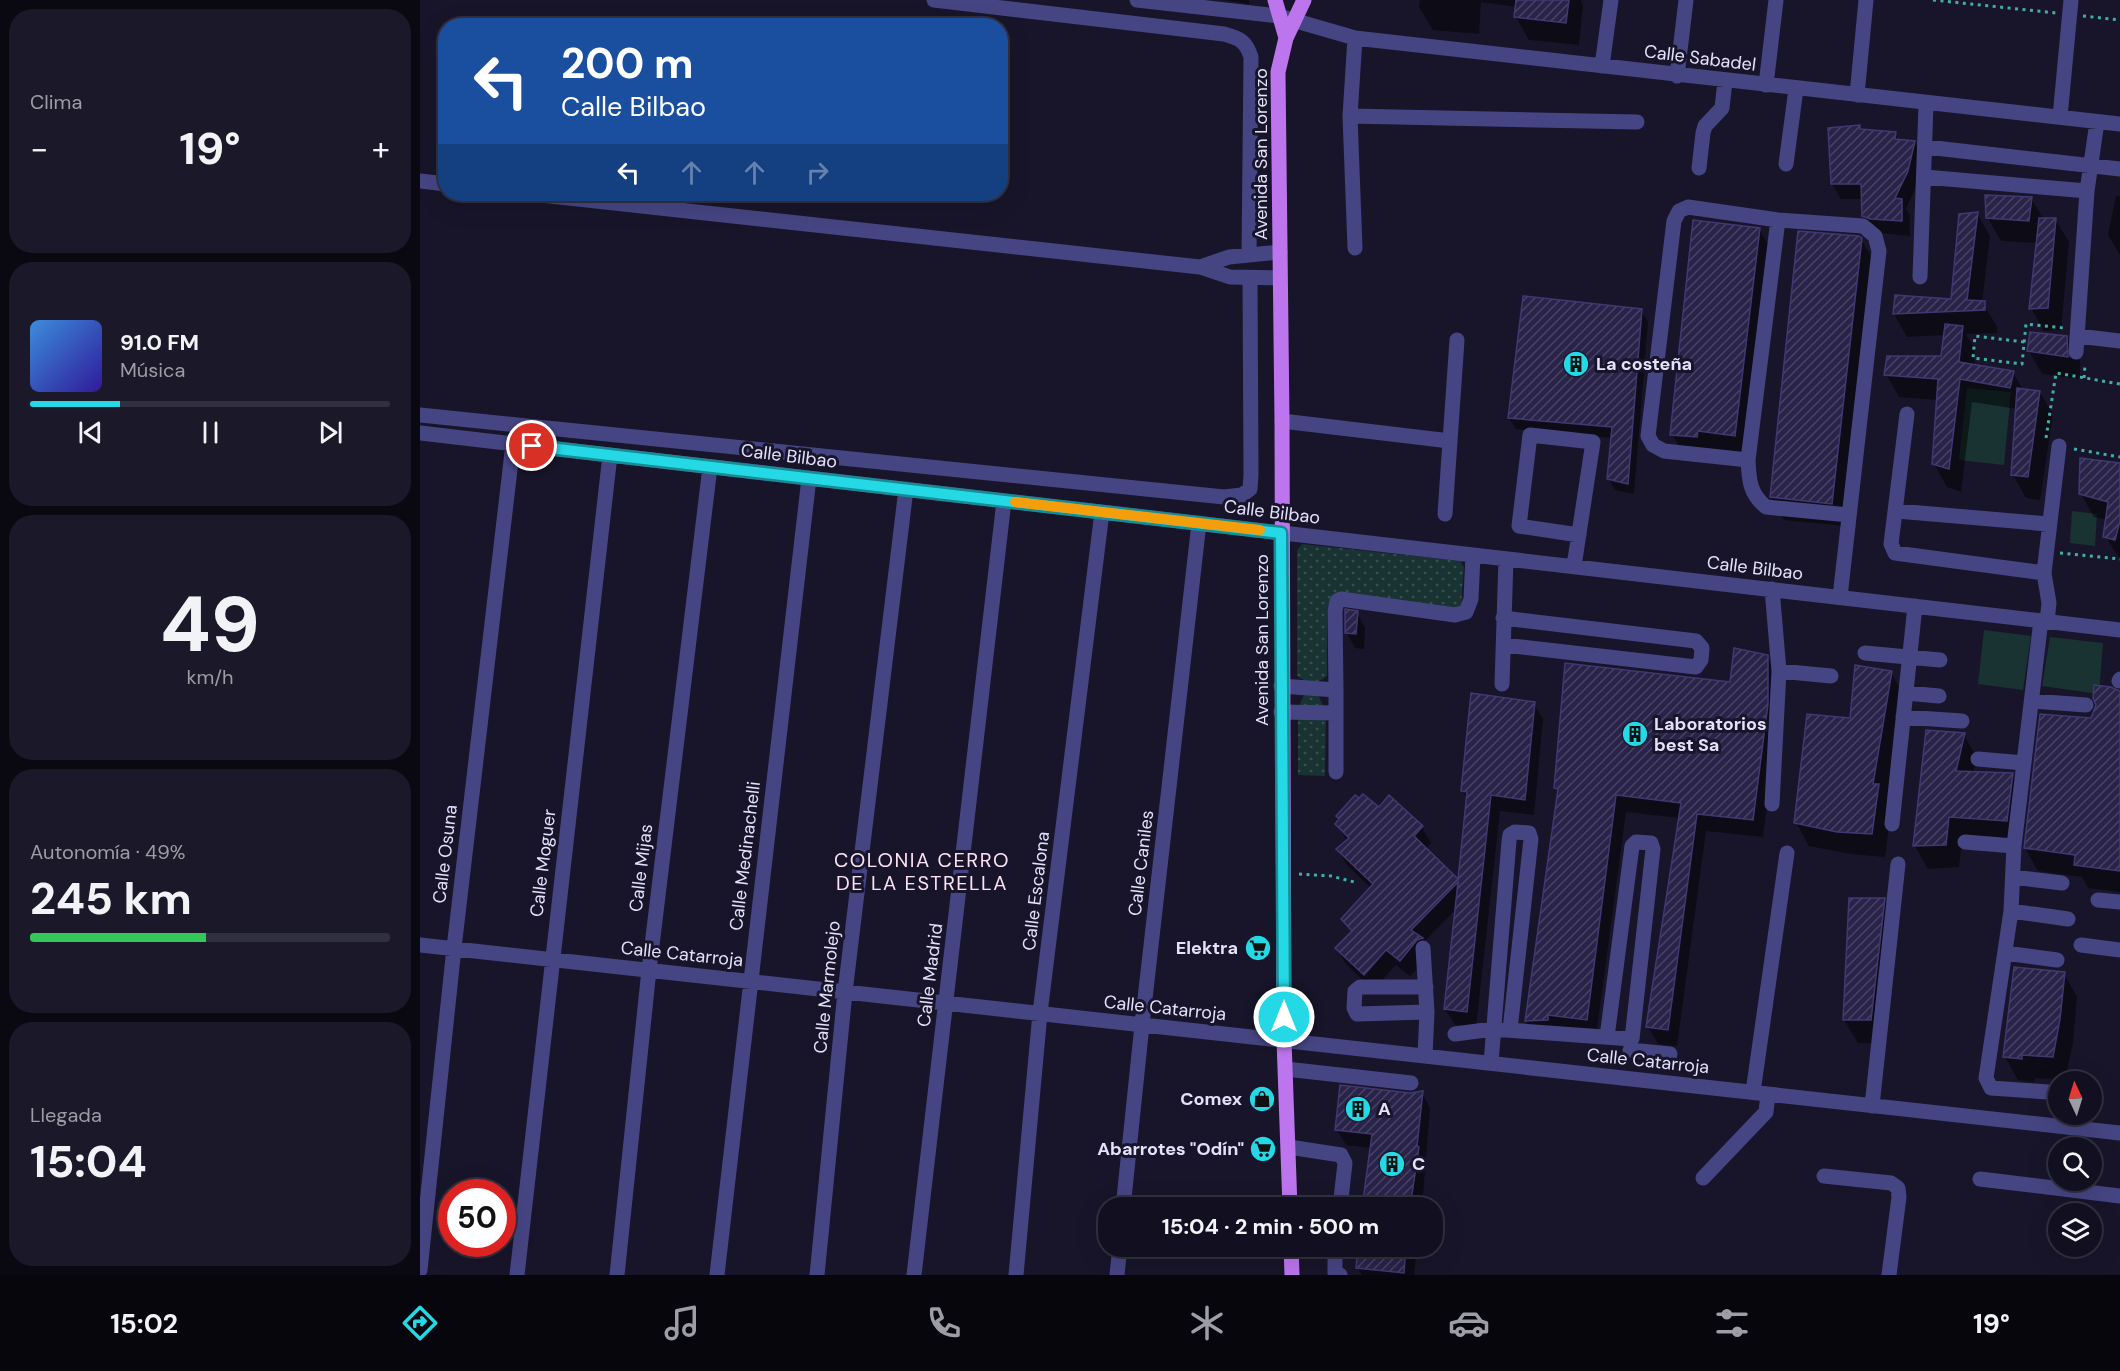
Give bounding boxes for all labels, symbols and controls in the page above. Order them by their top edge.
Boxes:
text: 200 m [561,36,694,91]
street label: Calle Sabadel [1643,39,1757,77]
icon: left [462,42,540,120]
street label: Avenida San Lorenzo [1249,68,1273,240]
text: Clima [30,89,82,115]
text: Calle Bilbao [561,89,706,124]
text: 19° [179,119,241,178]
text: − [30,127,48,170]
text: + [372,127,390,170]
icon: left [612,156,645,189]
icon: ahead [675,156,708,189]
icon: ahead [738,156,771,189]
icon: right [801,156,834,189]
text: 91.0 FM [120,328,199,357]
building icon: La costeña [1561,349,1591,379]
place label: La costeña [1596,352,1692,376]
text: Música [120,357,185,383]
icon: previous [74,416,107,449]
icon: pause [194,416,227,449]
icon: next [314,416,347,449]
pin [506,420,557,471]
icon: arrive [515,429,548,462]
street label: Calle Bilbao [740,438,838,474]
street label: Calle Bilbao [1223,494,1321,530]
street label: Calle Bilbao [1706,550,1804,586]
street label: Avenida San Lorenzo [1250,554,1274,726]
text: 49 [160,574,260,675]
text: km/h [186,664,234,690]
place label: Laboratorios best Sa [1654,712,1767,757]
building icon: Laboratorios best Sa [1620,719,1650,749]
street label: Calle Medinachelli [724,780,766,932]
street label: Calle Osuna [427,803,463,905]
street label: Calle Moguer [524,807,562,918]
street label: Calle Caniles [1123,809,1159,917]
street label: Calle Mijas [624,823,658,913]
street label: Calle Escalona [1017,830,1055,952]
text: Autonomía · 49% [30,839,185,865]
district label: COLONIA CERRO DE LA ESTRELLA [834,847,1010,896]
text: 245 km [30,869,192,928]
street label: Calle Marmolejo [808,919,846,1055]
street label: Calle Madrid [912,922,948,1028]
supermarket icon: Elektra [1243,933,1273,963]
street label: Calle Catarroja [620,936,744,972]
place label: Elektra [1176,936,1238,960]
position arrow [1252,985,1316,1049]
street label: Calle Catarroja [1103,990,1227,1026]
street label: Calle Catarroja [1586,1043,1710,1079]
north arrow [2048,1071,2102,1125]
map controls [2048,1071,2102,1257]
shop icon: Comex [1247,1084,1277,1114]
place label: Comex [1180,1087,1242,1111]
building icon: A [1343,1094,1373,1124]
place label: A [1378,1097,1391,1121]
text: Llegada [30,1102,102,1128]
text: 15:04 [30,1132,147,1191]
supermarket icon: Abarrotes "Odín" [1248,1134,1278,1164]
place label: Abarrotes "Odín" [1097,1137,1244,1161]
button: search [2048,1137,2102,1191]
building icon: C [1377,1149,1407,1179]
place label: C [1412,1152,1425,1176]
speed limit sign: 50 [438,1179,516,1257]
button: layers [2048,1203,2102,1257]
text: 15:04 · 2 min · 500 m [1162,1212,1379,1241]
icon: directions [399,1302,441,1344]
icon: music [661,1302,703,1344]
icon: phone [923,1302,965,1344]
icon: climate [1186,1302,1228,1344]
icon: car [1448,1302,1490,1344]
icon: filters [1711,1302,1753,1344]
text: 15:02 [110,1306,178,1341]
text: 19° [1973,1306,2010,1341]

